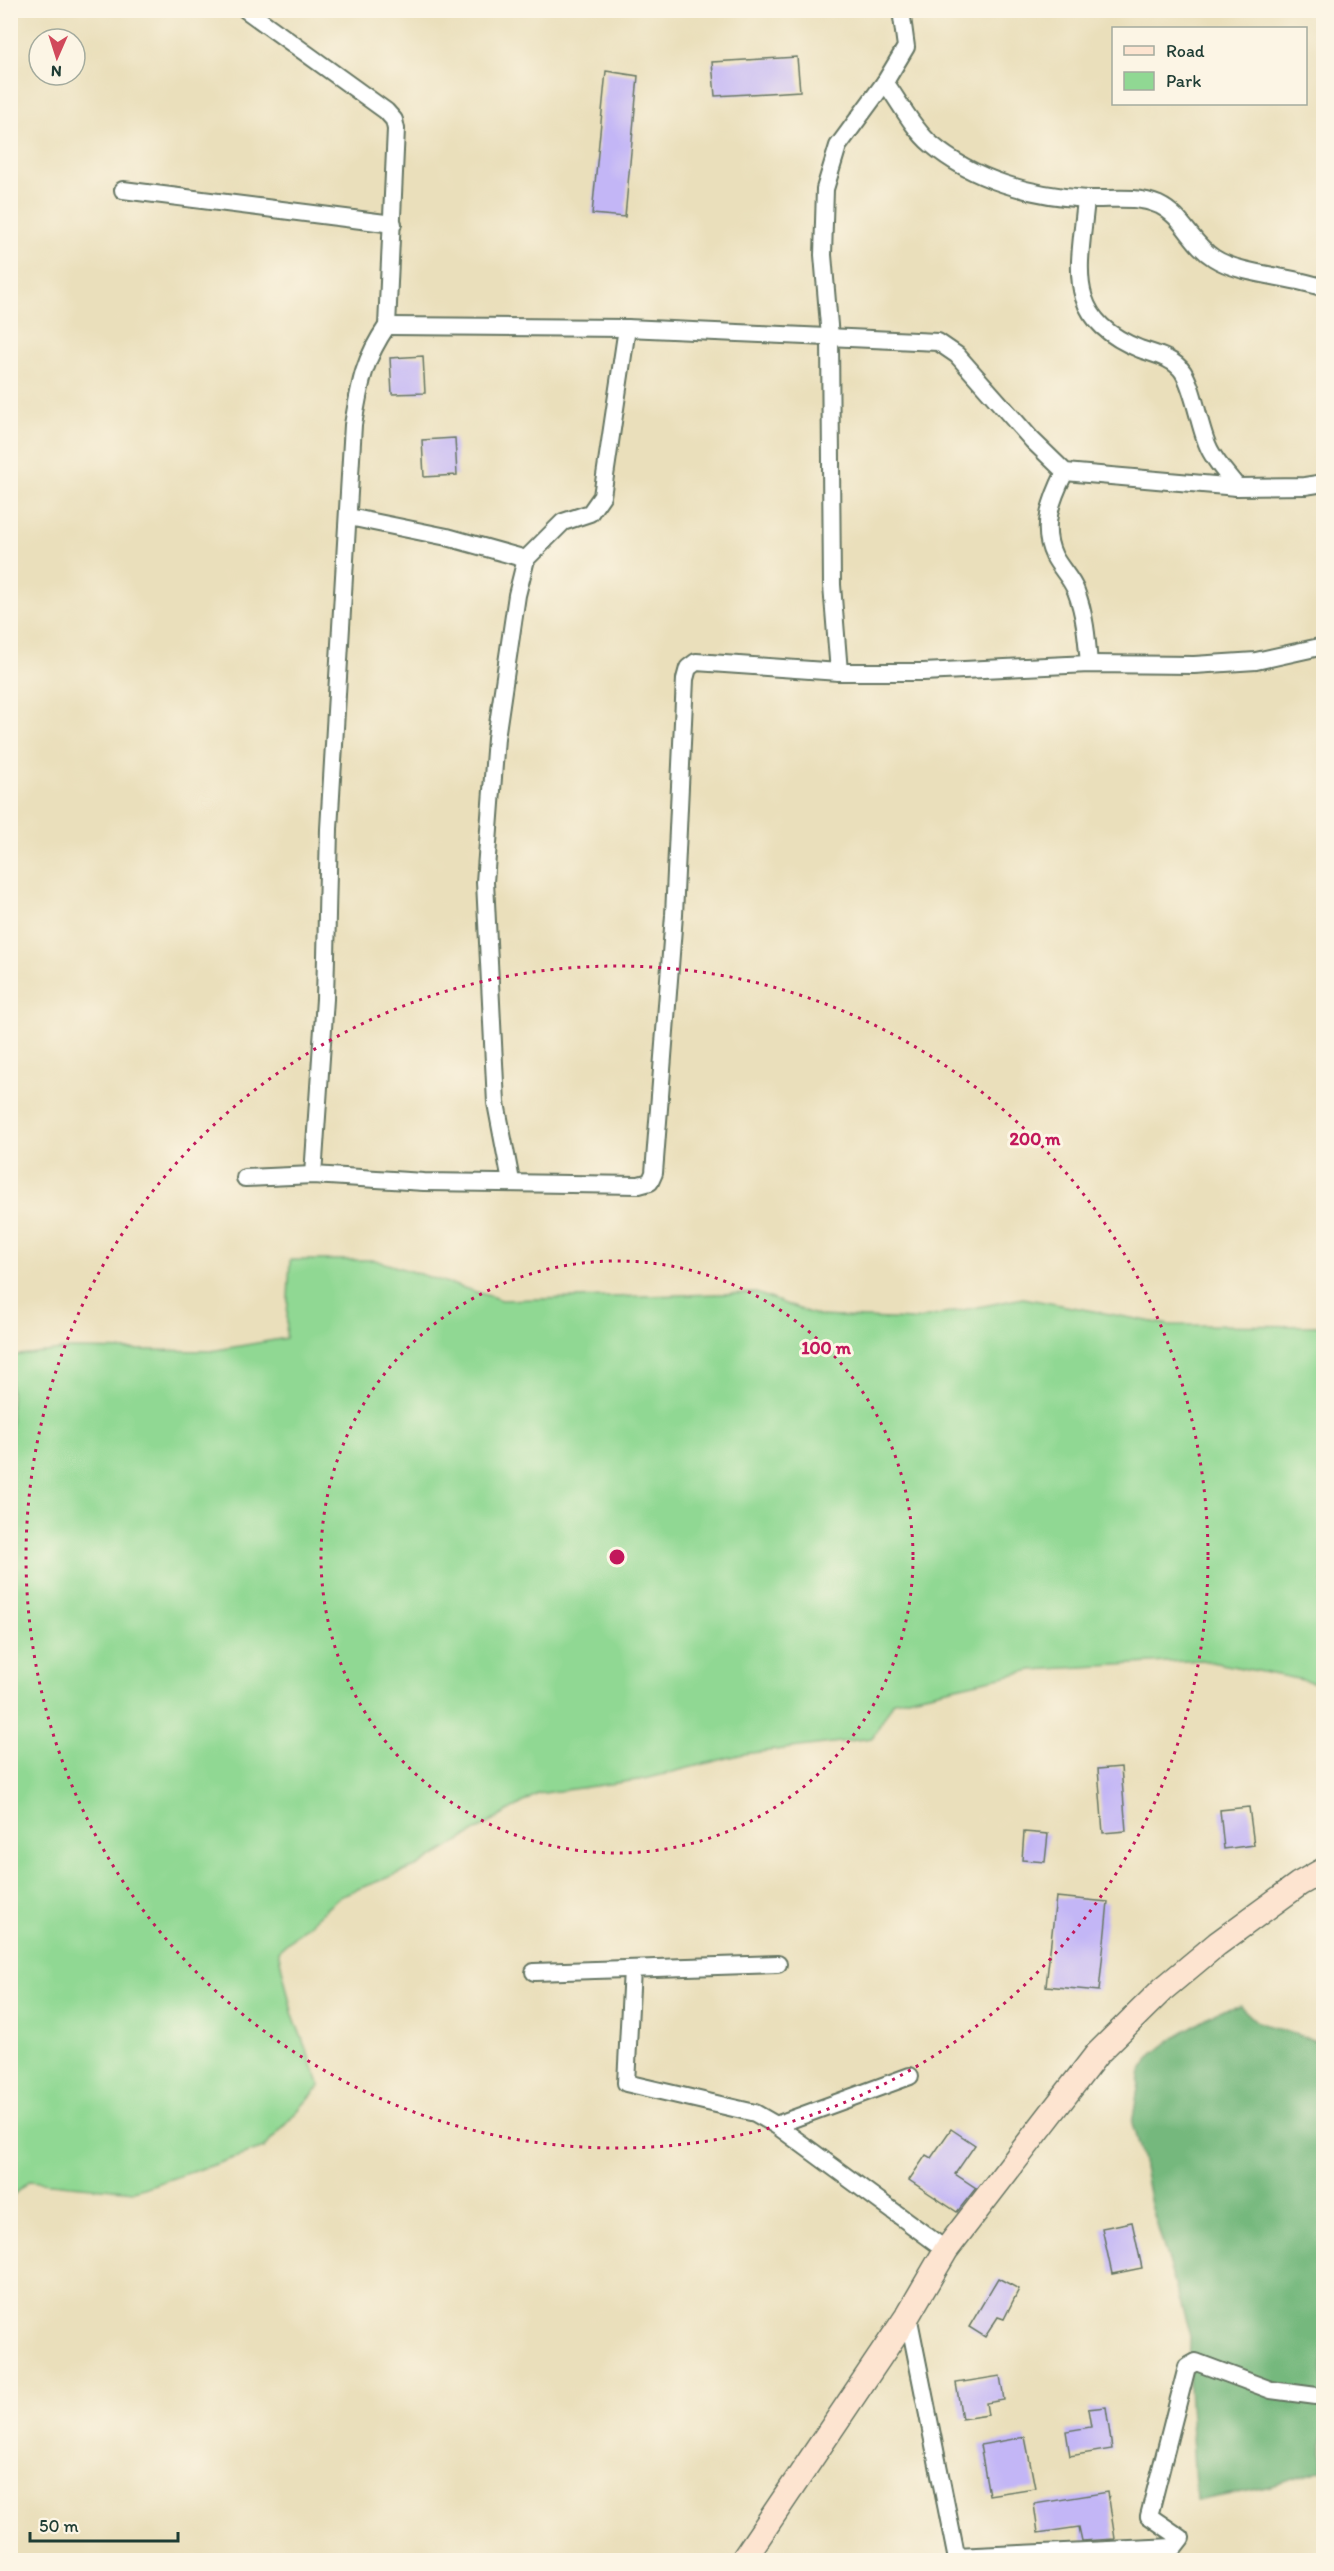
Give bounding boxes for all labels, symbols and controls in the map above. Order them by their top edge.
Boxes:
north arrow [27,27,87,87]
legend [1112,27,1307,105]
text: Road [1166,40,1205,62]
text: N [50,62,62,81]
text: Park [1166,70,1201,92]
text: 200 m [1010,1128,1061,1150]
text: 100 m [801,1337,852,1359]
centre of rings [607,1547,627,1567]
scale bar [30,2505,178,2543]
text: 50 m [39,2515,79,2537]

